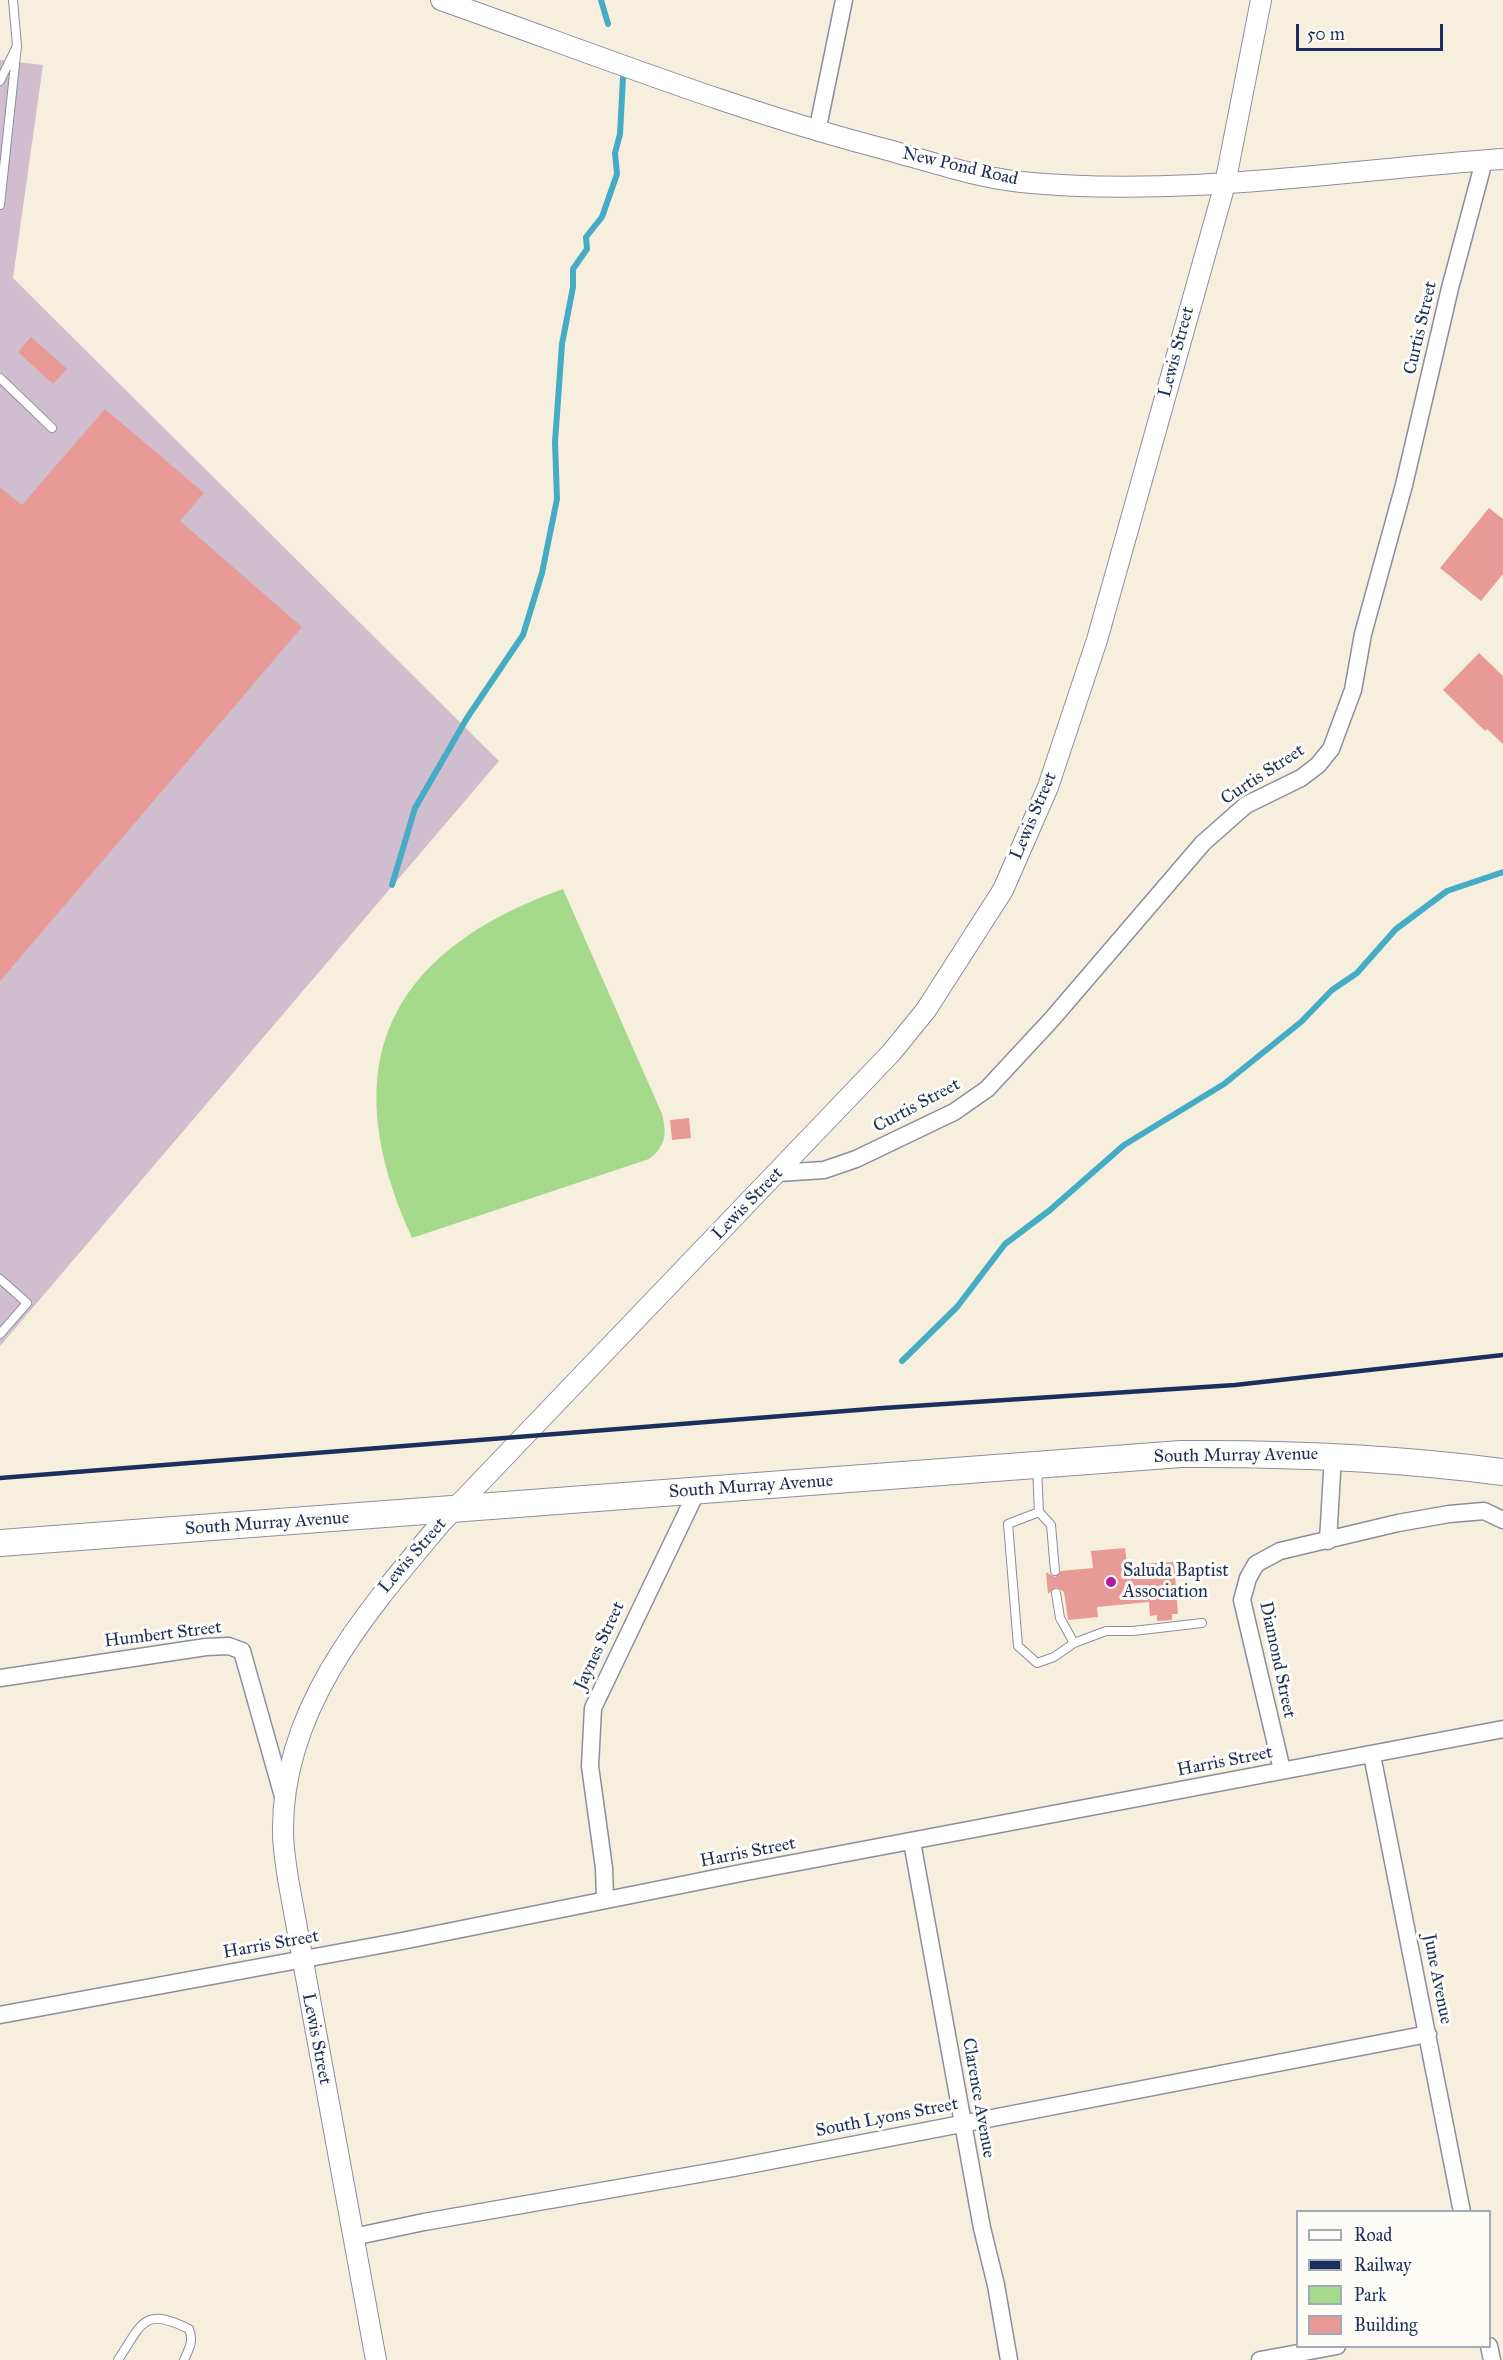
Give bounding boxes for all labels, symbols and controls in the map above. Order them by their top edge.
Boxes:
scale bar [1299,12,1446,50]
text: 50 m [1307,23,1345,45]
street label: New Pond Road [900,143,1020,191]
street label: Curtis Street [1400,279,1442,377]
street label: Lewis Street [1155,304,1199,400]
street label: Curtis Street [1217,740,1309,810]
street label: Lewis Street [1006,769,1062,863]
street label: Curtis Street [870,1074,964,1138]
street label: Lewis Street [708,1163,788,1245]
street label: South Murray Avenue [1154,1444,1318,1468]
street label: South Murray Avenue [668,1470,834,1504]
street label: South Murray Avenue [184,1507,350,1541]
street label: Lewis Street [374,1514,452,1598]
place label: Saluda Baptist Association [1123,1561,1229,1604]
marker: Saluda Baptist Association [1104,1575,1118,1589]
street label: Jaynes Street [570,1598,630,1694]
street label: Diamond Street [1254,1600,1300,1720]
street label: Humbert Street [103,1617,223,1653]
street label: Harris Street [1175,1742,1275,1782]
street label: Harris Street [698,1833,798,1873]
street label: Harris Street [221,1926,321,1964]
street label: June Avenue [1418,1932,1456,2026]
street label: Lewis Street [297,1991,335,2087]
street label: Clarence Avenue [957,2036,999,2160]
street label: South Lyons Street [814,2094,960,2142]
legend [1296,2210,1491,2348]
text: Road [1354,2224,1392,2246]
text: Railway [1354,2254,1411,2276]
text: Park [1354,2284,1387,2306]
text: Building [1354,2314,1417,2336]

